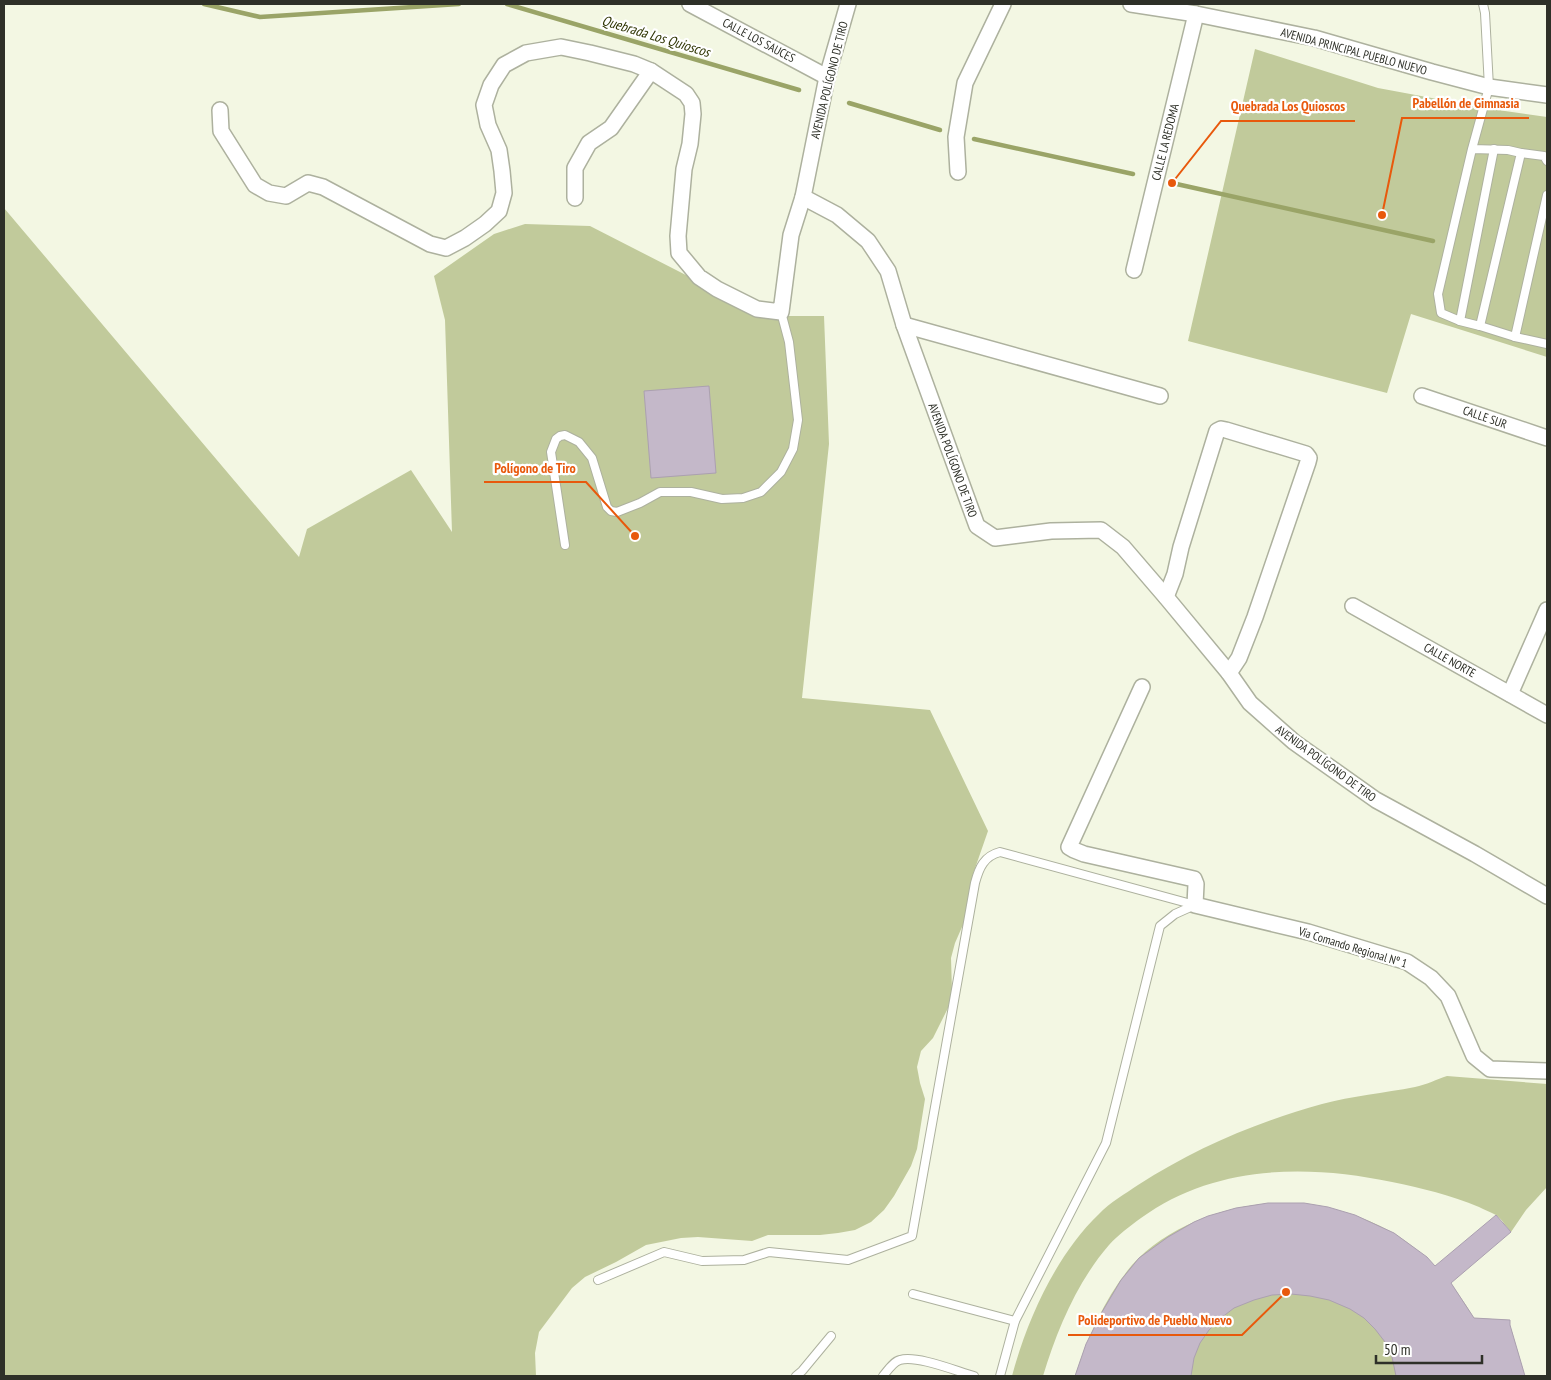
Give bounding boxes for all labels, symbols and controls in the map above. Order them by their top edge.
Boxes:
water label: Quebrada Los Quioscos [600,11,713,61]
street label: CALLE LOS SAUCES [720,15,798,65]
street label: AVENIDA POLÍGONO DE TIRO [807,19,851,140]
street label: AVENIDA PRINCIPAL PUEBLO NUEVO [1279,24,1429,78]
callout: Pabellón de Gimnasia [1402,89,1529,118]
callout: Quebrada Los Quioscos [1221,92,1355,121]
text: Pabellón de Gimnasia [1413,94,1520,112]
text: Quebrada Los Quioscos [1231,97,1345,115]
street label: CALLE LA REDOMA [1148,102,1182,182]
street label: AVENIDA POLÍGONO DE TIRO [925,401,981,520]
street label: CALLE SUR [1461,402,1509,432]
callout: Polígono de Tiro [484,453,586,482]
text: Polígono de Tiro [494,459,576,477]
street label: CALLE NORTE [1421,640,1479,680]
street label: AVENIDA POLÍGONO DE TIRO [1273,721,1380,805]
street label: Vía Comando Regional Nº 1 [1296,923,1409,971]
callout: Polideportivo de Pueblo Nuevo [1068,1306,1242,1335]
text: Polideportivo de Pueblo Nuevo [1078,1311,1232,1329]
scale bar [1376,1332,1482,1364]
text: 50 m [1384,1340,1410,1359]

